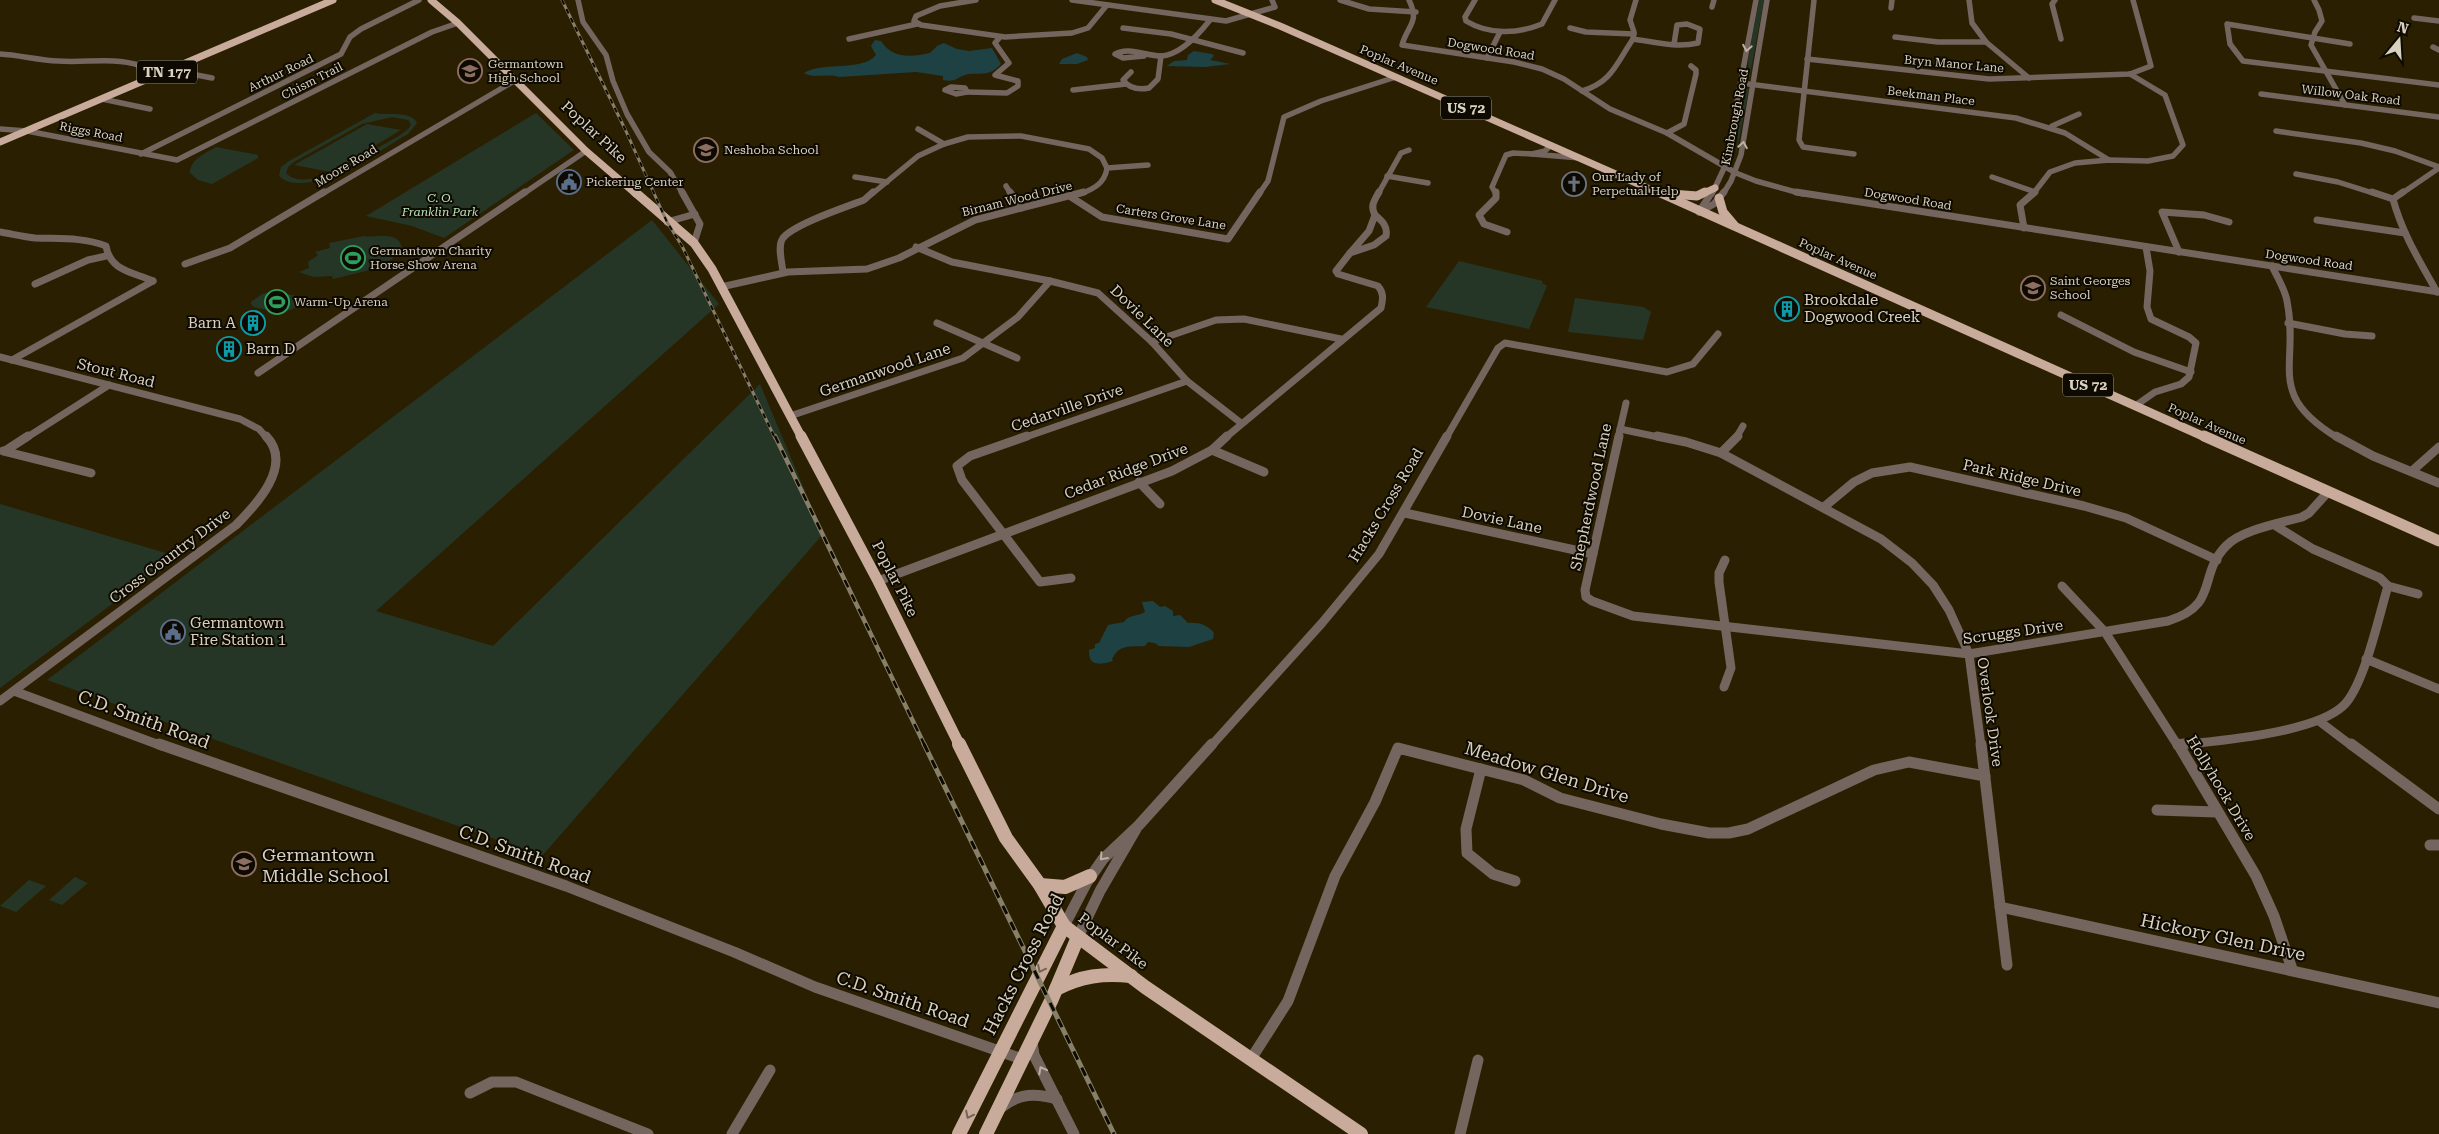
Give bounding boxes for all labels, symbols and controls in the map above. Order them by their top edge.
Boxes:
north arrow [2374,15,2424,65]
text: N [2395,18,2411,37]
street label: Dogwood Road [1446,35,1536,63]
street label: Poplar Avenue [1358,42,1441,88]
one-way arrow [1742,44,1752,52]
street label: Arthur Road [246,51,316,95]
street label: Bryn Manor Lane [1903,53,2005,75]
place label: Germantown High School [488,57,564,85]
school or university icon: Germantown High School [457,58,483,84]
street label: Chism Trail [279,59,345,102]
road number: TN 177 [137,61,197,84]
street label: Kimbrough Road [1719,67,1751,166]
street label: Willow Oak Road [2301,82,2402,108]
street label: Beekman Place [1886,84,1976,108]
road number: US 72 [1441,96,1491,120]
street label: Poplar Pike [558,97,630,167]
street label: Riggs Road [58,119,124,145]
school or university icon: Neshoba School [693,137,719,163]
one-way arrow [1737,141,1747,149]
street label: Moore Road [312,142,380,190]
place label: Neshoba School [724,143,819,157]
public building icon: Pickering Center [556,169,582,195]
place label: Our Lady of Perpetual Help [1592,170,1679,198]
church icon: Our Lady of Perpetual Help [1561,171,1587,197]
place label: Pickering Center [586,175,683,189]
street label: Birnam Wood Drive [960,178,1074,220]
street label: Dogwood Road [1863,185,1953,213]
park label: C. O. Franklin Park [401,191,479,219]
street label: Carters Grove Lane [1115,201,1227,233]
street label: Poplar Avenue [1797,236,1880,283]
place label: Germantown Charity Horse Show Arena [370,244,493,272]
sports icon: Germantown Charity Horse Show Arena [340,245,366,271]
street label: Dogwood Road [2264,247,2354,273]
place label: Saint Georges School [2050,274,2131,302]
school or university icon: Saint Georges School [2020,275,2046,301]
street label: Dovie Lane [1106,281,1178,351]
sports icon: Warm-Up Arena [264,289,290,315]
place label: Brookdale Dogwood Creek [1804,291,1921,326]
place label: Warm-Up Arena [294,295,388,309]
building icon: Brookdale Dogwood Creek [1774,296,1800,322]
building icon: Barn A [240,310,266,336]
place label: Barn A [188,314,237,332]
building icon: Barn D [216,336,242,362]
street label: Germanwood Lane [817,339,953,401]
place label: Barn D [246,340,295,358]
street label: Stout Road [75,355,157,391]
road number: US 72 [2063,374,2113,396]
street label: Cedarville Drive [1009,380,1125,436]
street label: Poplar Avenue [2166,401,2249,448]
street label: Shepherdwood Lane [1567,422,1615,572]
street label: Cedar Ridge Drive [1062,439,1190,503]
street label: Hacks Cross Road [1345,444,1427,565]
street label: Park Ridge Drive [1961,456,2083,500]
street label: Dovie Lane [1460,503,1544,537]
street label: Cross Country Drive [106,505,234,607]
street label: Poplar Pike [868,538,922,620]
place label: Germantown Fire Station 1 [190,614,286,649]
street label: Scruggs Drive [1962,616,2064,648]
public building icon: Germantown Fire Station 1 [160,619,186,645]
street label: Overlook Drive [1973,656,2007,768]
street label: C.D. Smith Road [75,685,213,753]
street label: Hollyhock Drive [2183,732,2259,844]
street label: Meadow Glen Drive [1462,737,1632,807]
street label: C.D. Smith Road [456,820,594,888]
place label: Germantown Middle School [262,844,389,886]
school or university icon: Germantown Middle School [231,851,257,877]
one-way arrow [1100,852,1109,861]
street label: Hacks Cross Road [978,889,1068,1038]
street label: Poplar Pike [1075,909,1151,973]
street label: Hickory Glen Drive [2139,909,2308,965]
one-way arrow [1037,964,1048,973]
street label: C.D. Smith Road [834,966,973,1032]
one-way arrow [1038,1066,1048,1075]
one-way arrow [965,1109,975,1118]

